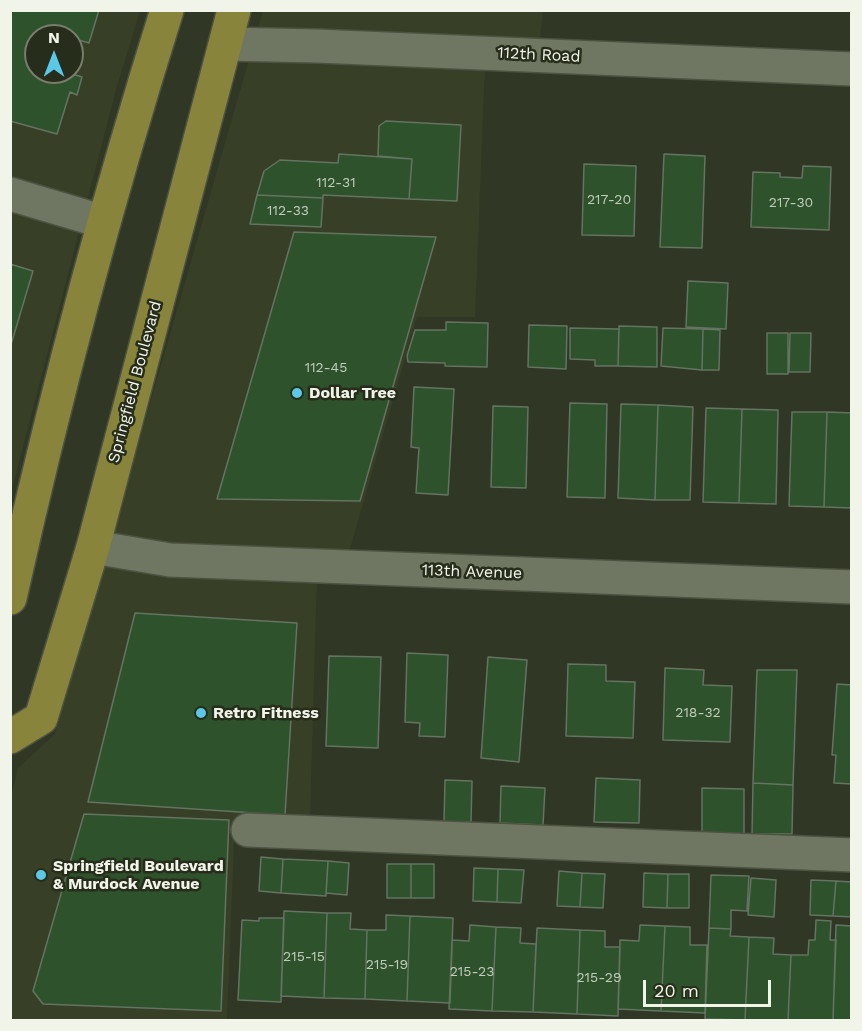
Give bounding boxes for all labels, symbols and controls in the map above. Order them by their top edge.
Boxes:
north arrow [24,24,84,84]
text: N [48,28,60,47]
street label: 112th Road [497,43,581,67]
house number: 112-31 [316,175,356,191]
house number: 217-20 [587,192,631,208]
house number: 217-30 [769,195,813,211]
house number: 112-33 [267,203,309,219]
street label: Springfield Boulevard [104,299,166,465]
house number: 112-45 [305,360,347,376]
place label: Dollar Tree [309,383,396,403]
marker: Dollar Tree [290,386,304,400]
street label: 113th Avenue [421,561,523,583]
place label: Retro Fitness [213,703,319,723]
house number: 218-32 [675,705,721,721]
marker: Retro Fitness [194,706,208,720]
place label: Springfield Boulevard & Murdock Avenue [53,856,224,894]
marker: Springfield Boulevard & Murdock Avenue [34,868,48,882]
house number: 215-15 [283,949,325,965]
house number: 215-19 [366,957,408,973]
house number: 215-23 [450,964,494,980]
scale bar [646,968,774,1006]
house number: 215-29 [576,970,622,986]
text: 20 m [654,980,699,1001]

